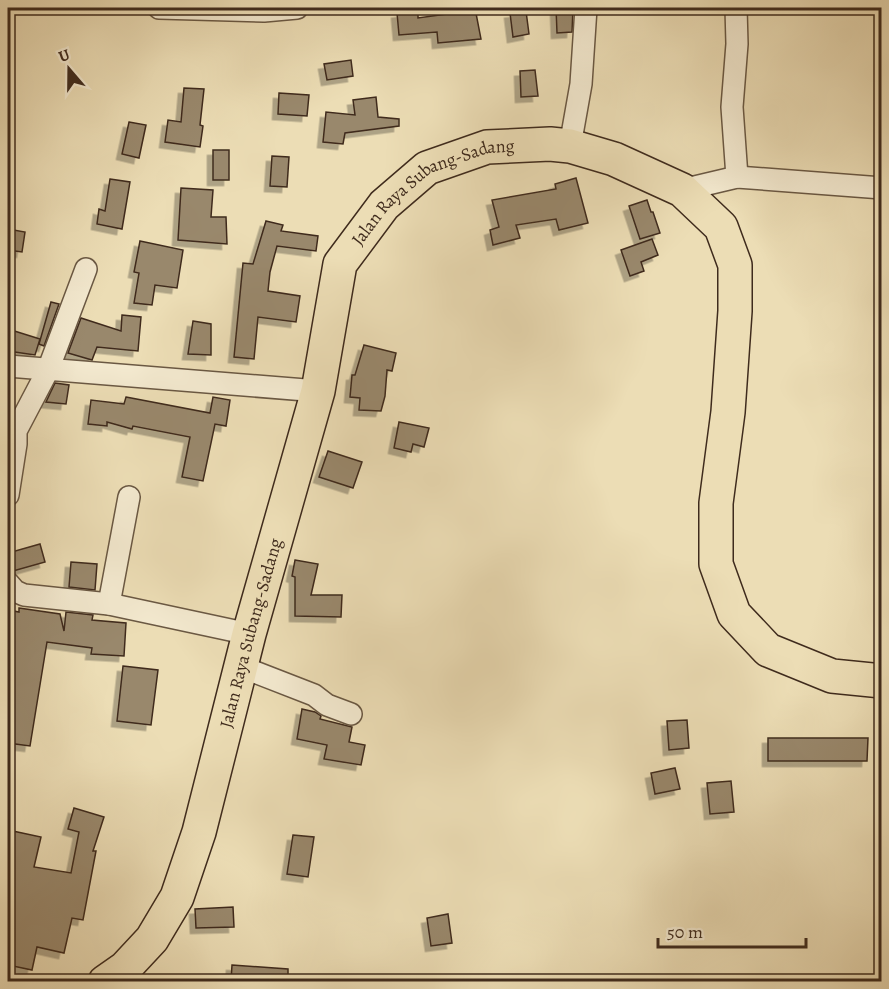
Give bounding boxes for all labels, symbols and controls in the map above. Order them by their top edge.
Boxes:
north arrow [39,39,99,99]
text: U [56,44,73,68]
street label: Jalan Raya Subang-Sadang [346,134,515,250]
street label: Jalan Raya Subang-Sadang [214,535,288,731]
scale bar [658,911,806,949]
text: 50 m [667,920,703,944]

